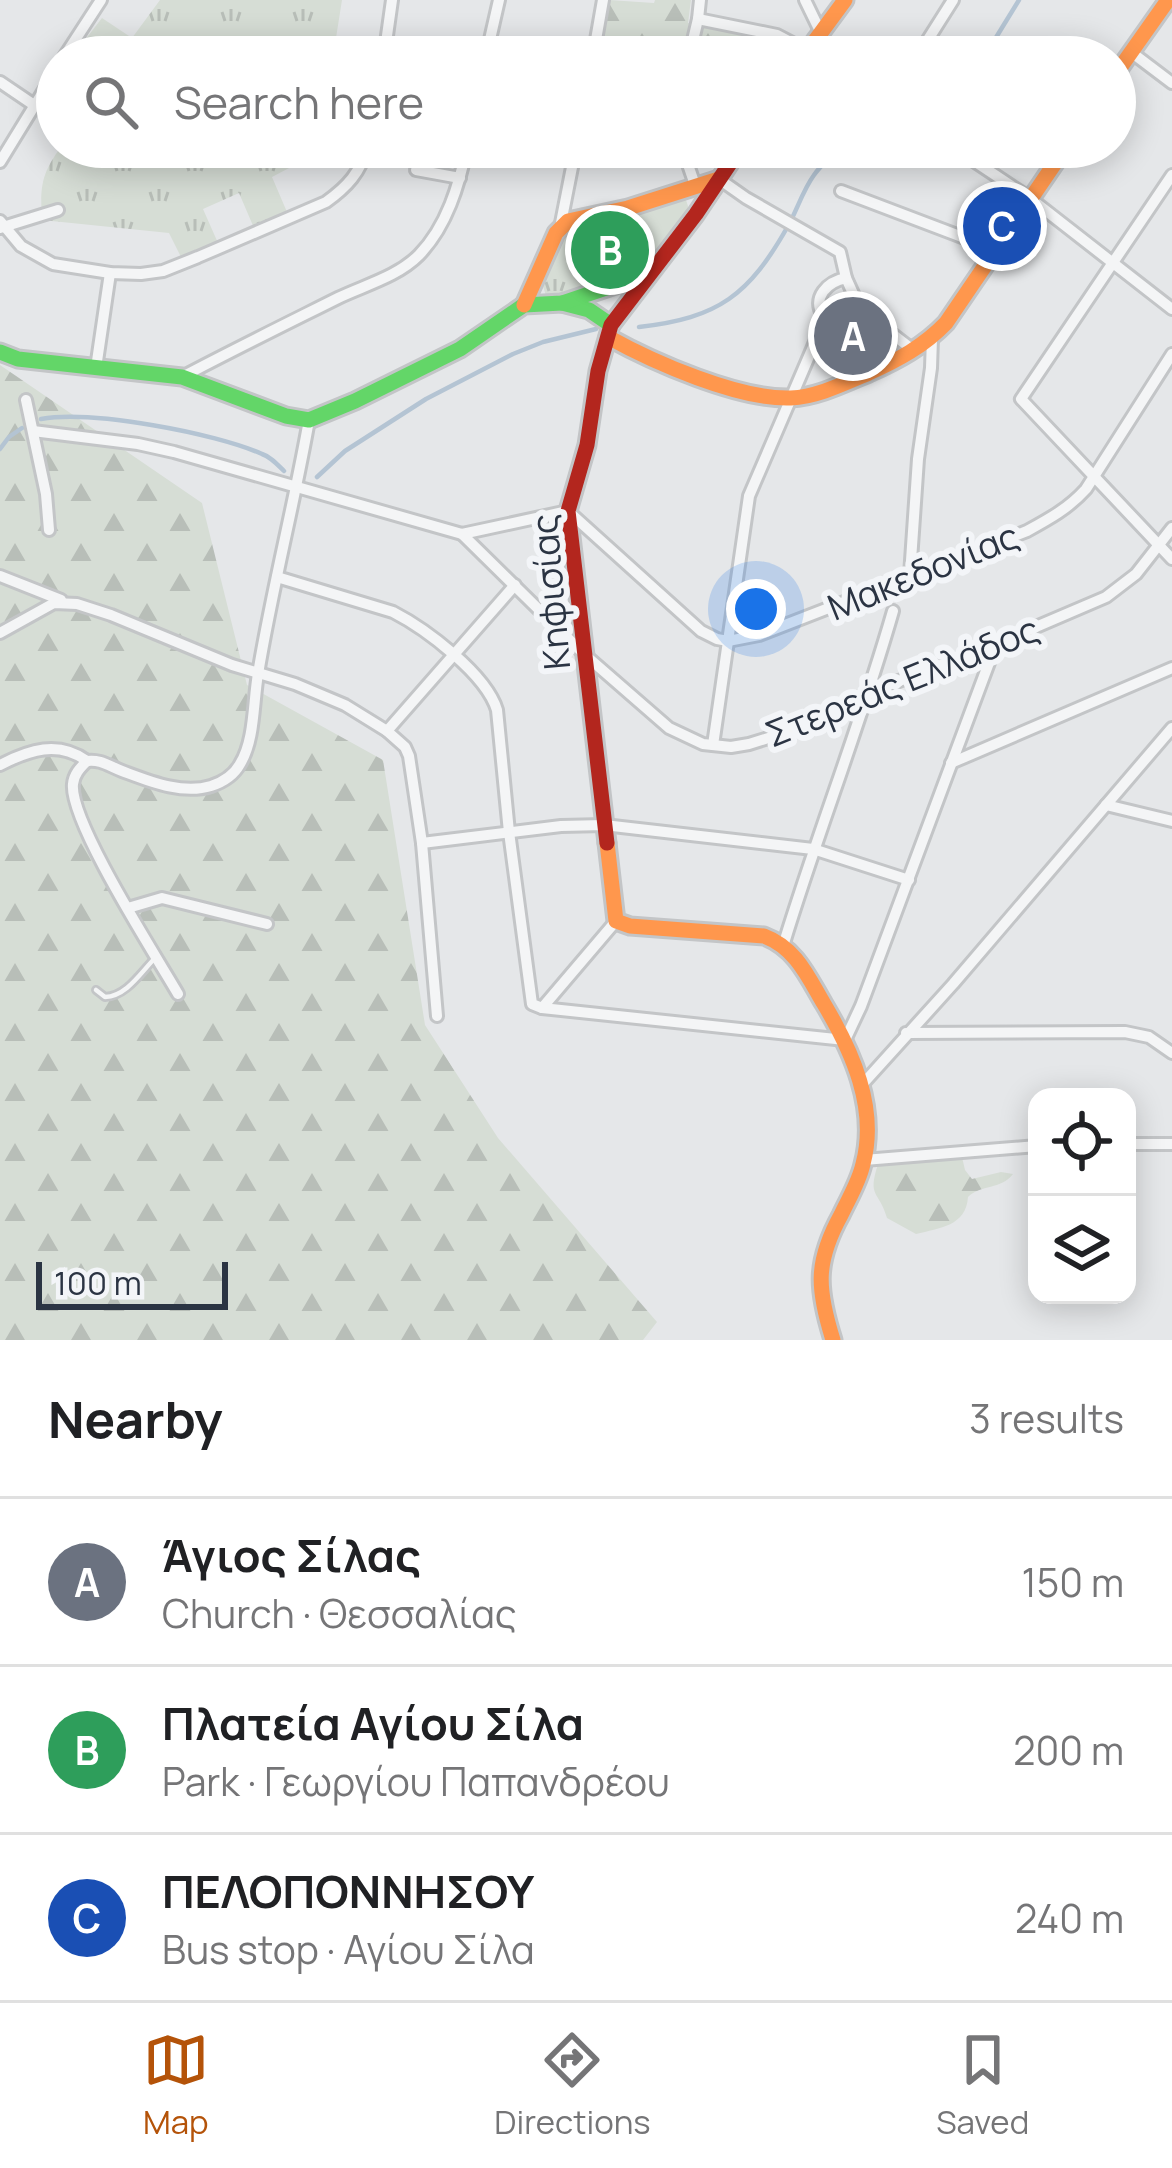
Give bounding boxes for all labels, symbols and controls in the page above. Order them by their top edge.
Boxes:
search box [36,36,1136,168]
icon: search [78,69,144,135]
text: Search here [174,71,424,133]
pin: C [963,181,1041,271]
pin: B [571,205,649,295]
pin: A [814,291,892,381]
street label: Μακεδονίας [820,510,1026,632]
street label: Κηφισίας [519,512,581,672]
your location [726,579,786,639]
street label: Στερεάς Ελλάδος [758,604,1046,758]
map controls [1028,1088,1136,1304]
button: locate [1028,1088,1136,1196]
button: layers [1028,1196,1136,1304]
scale bar [36,1256,228,1309]
text: 100 m [54,1260,142,1305]
text: Nearby [48,1384,223,1453]
text: 3 results [969,1391,1124,1445]
text: Άγιος Σίλας [162,1524,421,1586]
text: A [74,1555,100,1609]
text: 150 m [1022,1555,1124,1609]
text: Church · Θεσσαλίας [162,1586,517,1640]
text: Πλατεία Αγίου Σίλα [162,1692,584,1754]
text: B [75,1723,99,1777]
text: 200 m [1013,1723,1124,1777]
text: Park · Γεωργίου Παπανδρέου [162,1754,670,1808]
text: ΠΕΛΟΠΟΝΝΗΣΟΥ [162,1860,534,1922]
text: C [73,1891,101,1945]
text: 240 m [1015,1891,1124,1945]
text: Bus stop · Αγίου Σίλα [162,1922,535,1976]
tab: Map [143,2027,209,2144]
tab: Directions [494,2027,651,2144]
tab: Saved [936,2027,1029,2144]

